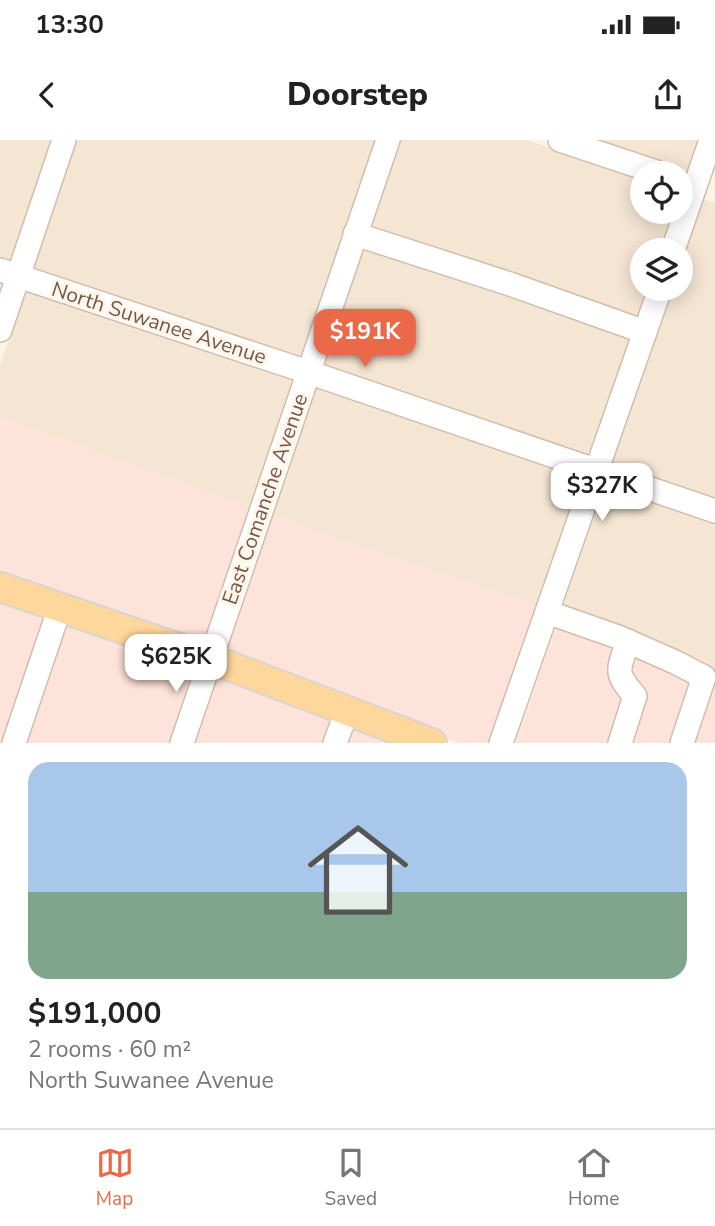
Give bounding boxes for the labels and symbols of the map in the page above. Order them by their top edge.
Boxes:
street label: North Suwanee Avenue [48,275,270,371]
pin: $191K [316,310,414,369]
street label: East Comanche Avenue [216,390,314,608]
pin: $327K [553,464,651,523]
pin: $625K [127,634,225,694]

